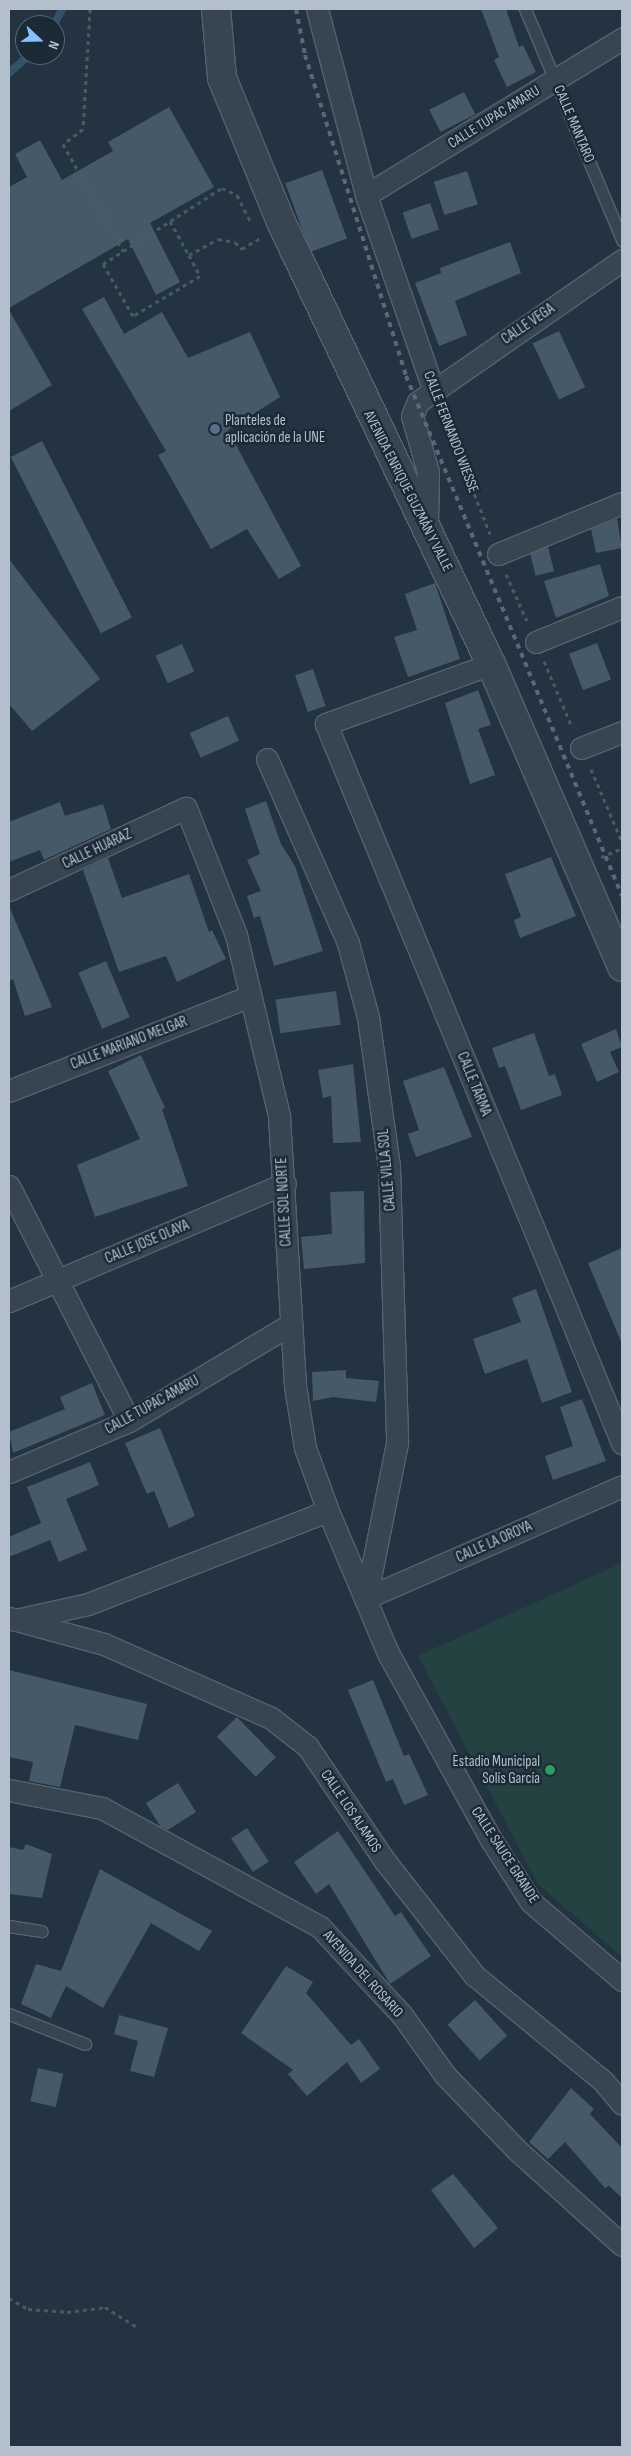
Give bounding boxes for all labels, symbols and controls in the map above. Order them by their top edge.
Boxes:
north arrow [15,15,65,65]
text: N [44,39,63,52]
street label: CALLE TUPAC AMARU [445,82,543,152]
street label: CALLE MANTARO [550,83,598,165]
street label: CALLE VEGA [498,300,558,348]
street label: CALLE FERNANDO WIESSE [419,369,483,495]
street label: AVENIDA ENRIQUE GUZMÁN Y VALLE [360,408,456,574]
place label: Planteles de aplicación de la UNE [225,411,325,446]
marker: Planteles de aplicación de la UNE [209,423,221,435]
street label: CALLE HUARAZ [59,825,135,873]
street label: CALLE MARIANO MELGAR [68,1012,190,1074]
street label: CALLE TARMA [453,1049,495,1119]
street label: CALLE VILLA SOL [374,1128,400,1212]
street label: CALLE SOL NORTE [273,1157,295,1247]
street label: CALLE JOSE OLAYA [102,1216,192,1268]
street label: CALLE TUPAC AMARU [102,1372,202,1438]
street label: CALLE LA OROYA [453,1517,535,1567]
place label: Estadio Municipal Solís García [453,1752,540,1787]
marker: Estadio Municipal Solís García [544,1764,556,1776]
street label: CALLE LOS ALAMOS [317,1766,385,1856]
street label: CALLE SAUCE GRANDE [467,1803,543,1907]
street label: AVENIDA DEL ROSARIO [319,1927,407,2021]

